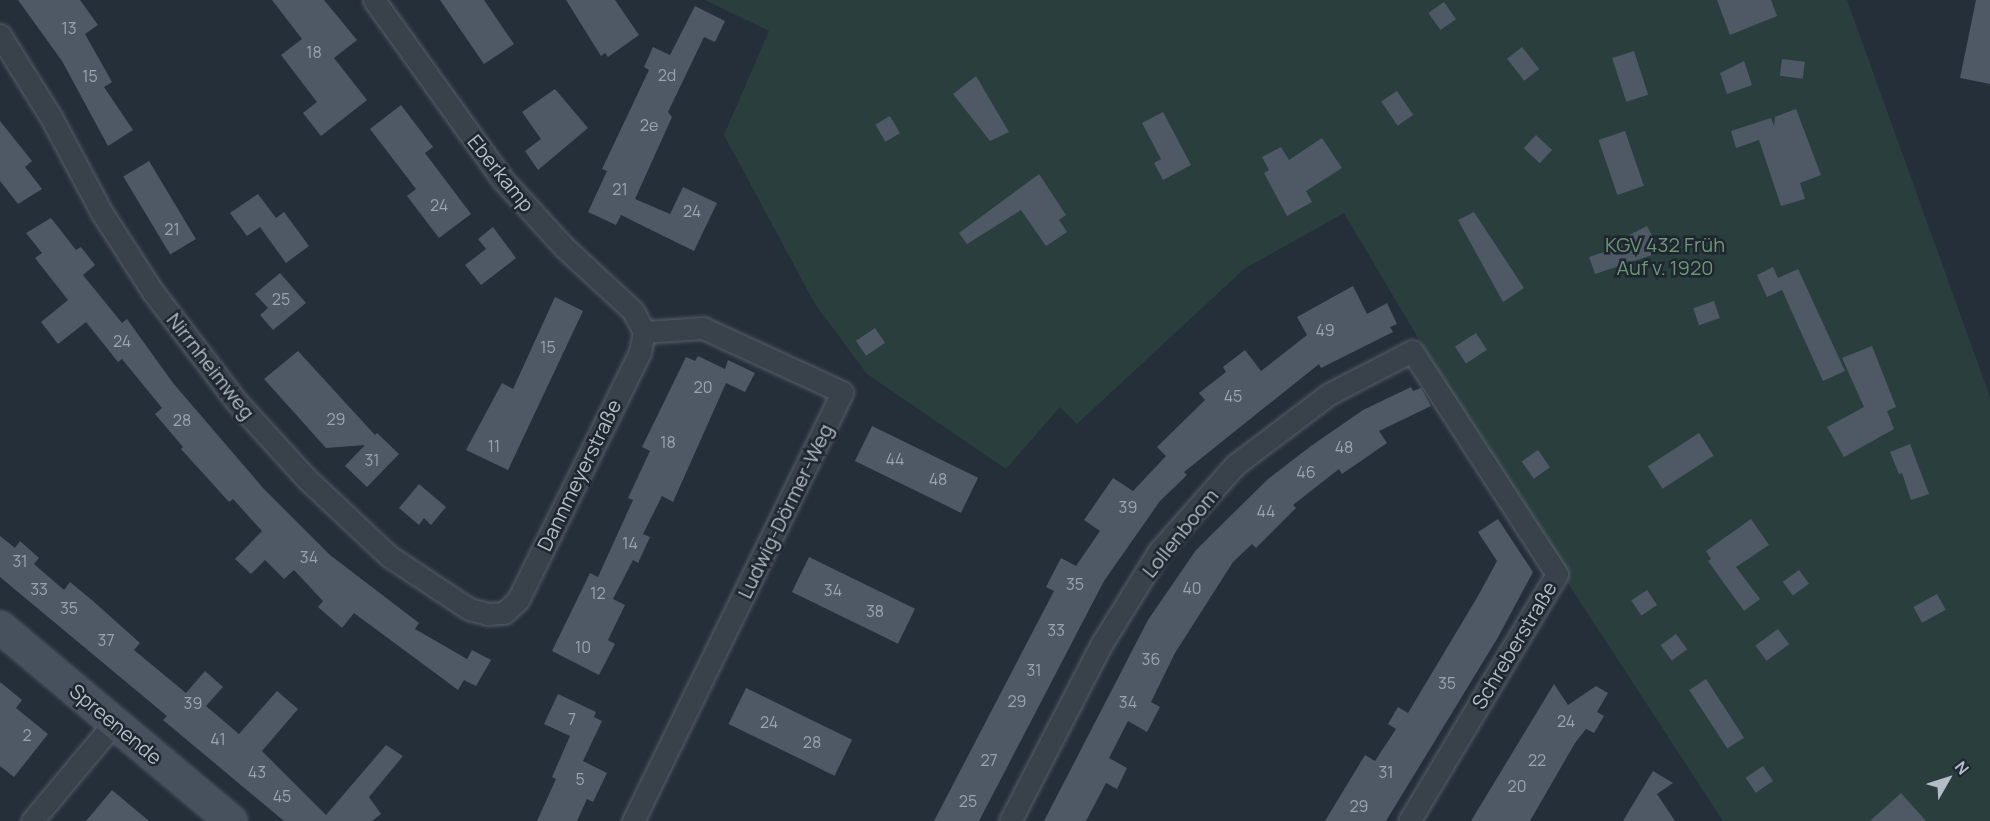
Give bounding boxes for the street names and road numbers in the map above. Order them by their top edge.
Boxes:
street label: Eberkamp [463,130,539,216]
street label: Nirrnheimweg [162,308,260,424]
street label: Dannmeyerstraße [532,395,626,555]
street label: Ludwig-Dörmer-Weg [732,420,838,602]
street label: Lollenboom [1137,484,1223,582]
street label: Schreberstraße [1467,577,1561,713]
street label: Spreenende [65,679,167,769]

